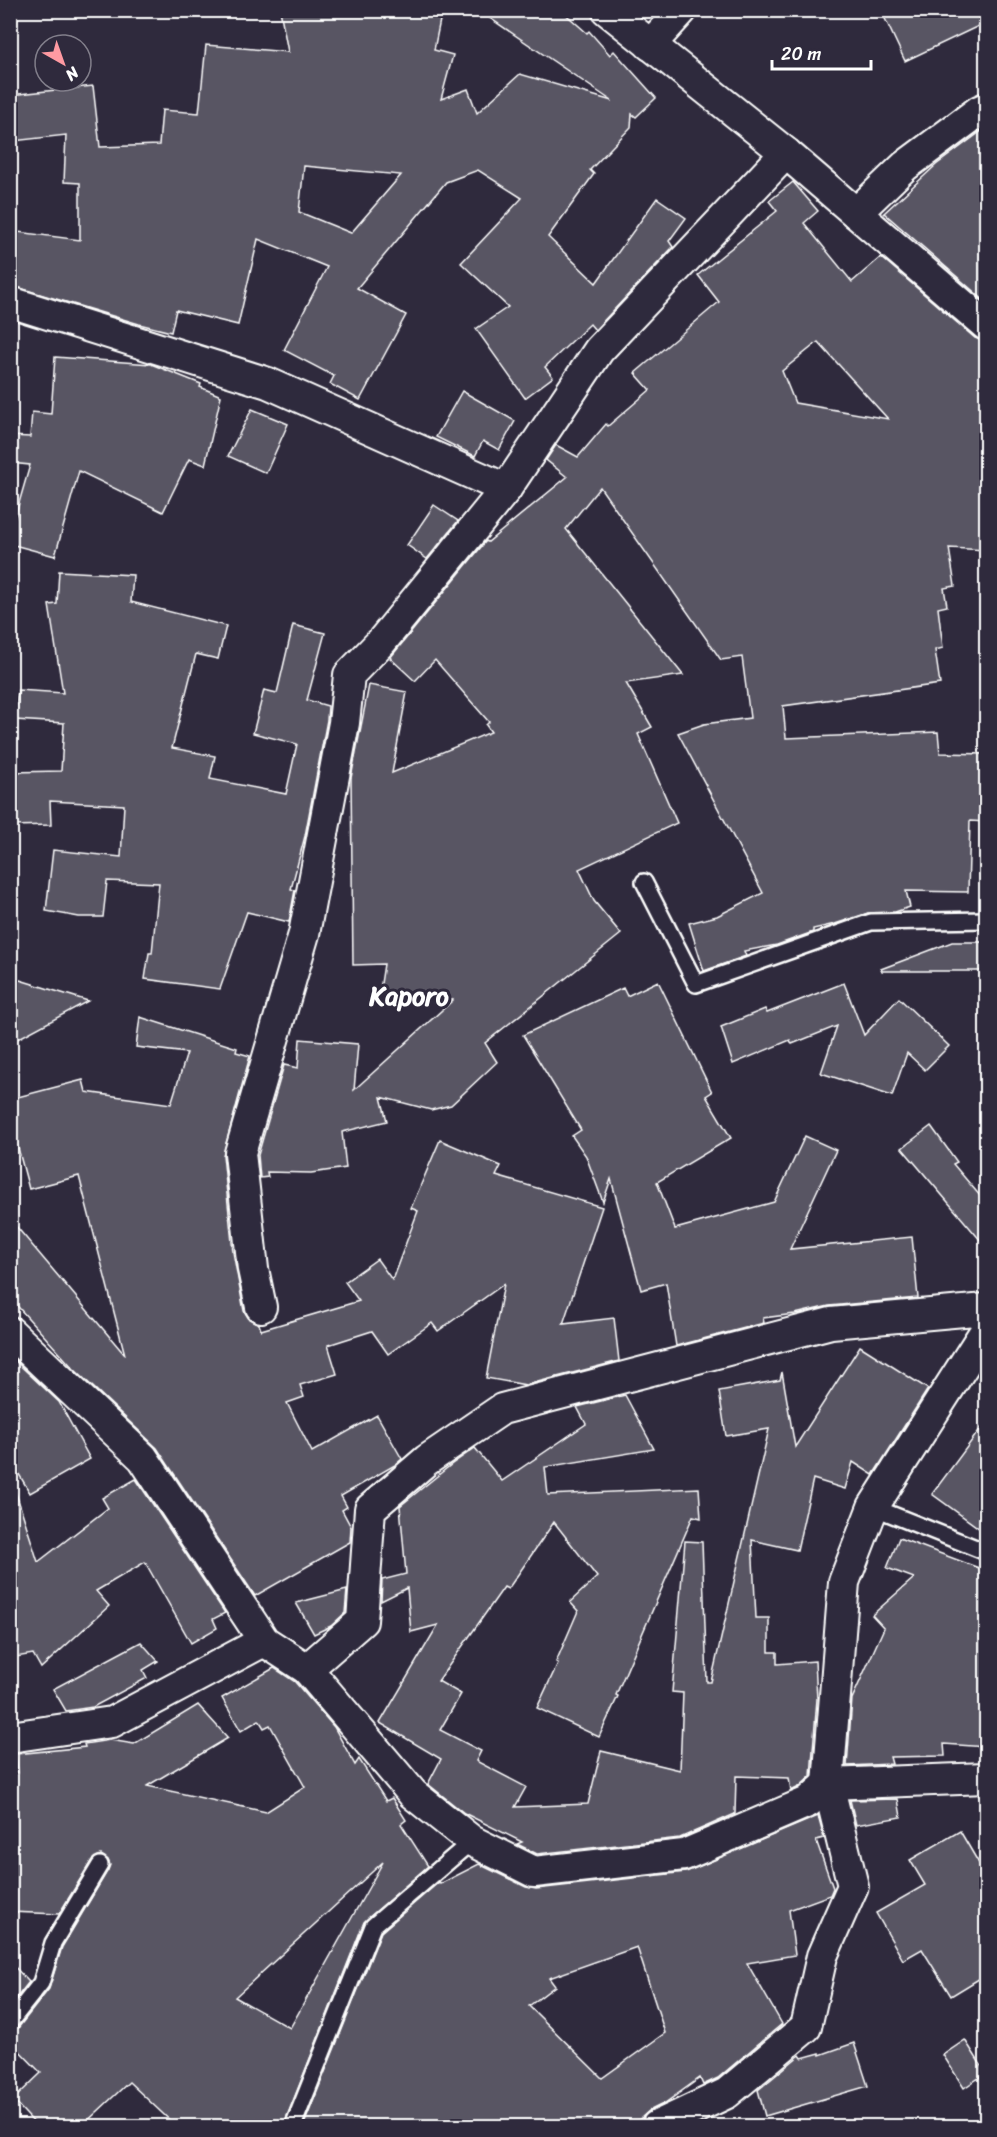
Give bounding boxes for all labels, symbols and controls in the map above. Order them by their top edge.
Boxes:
north arrow [33,33,93,93]
scale bar [772,33,871,71]
text: 20 m [781,38,821,70]
text: N [58,59,87,89]
district label: Kaporo [368,973,449,1019]

